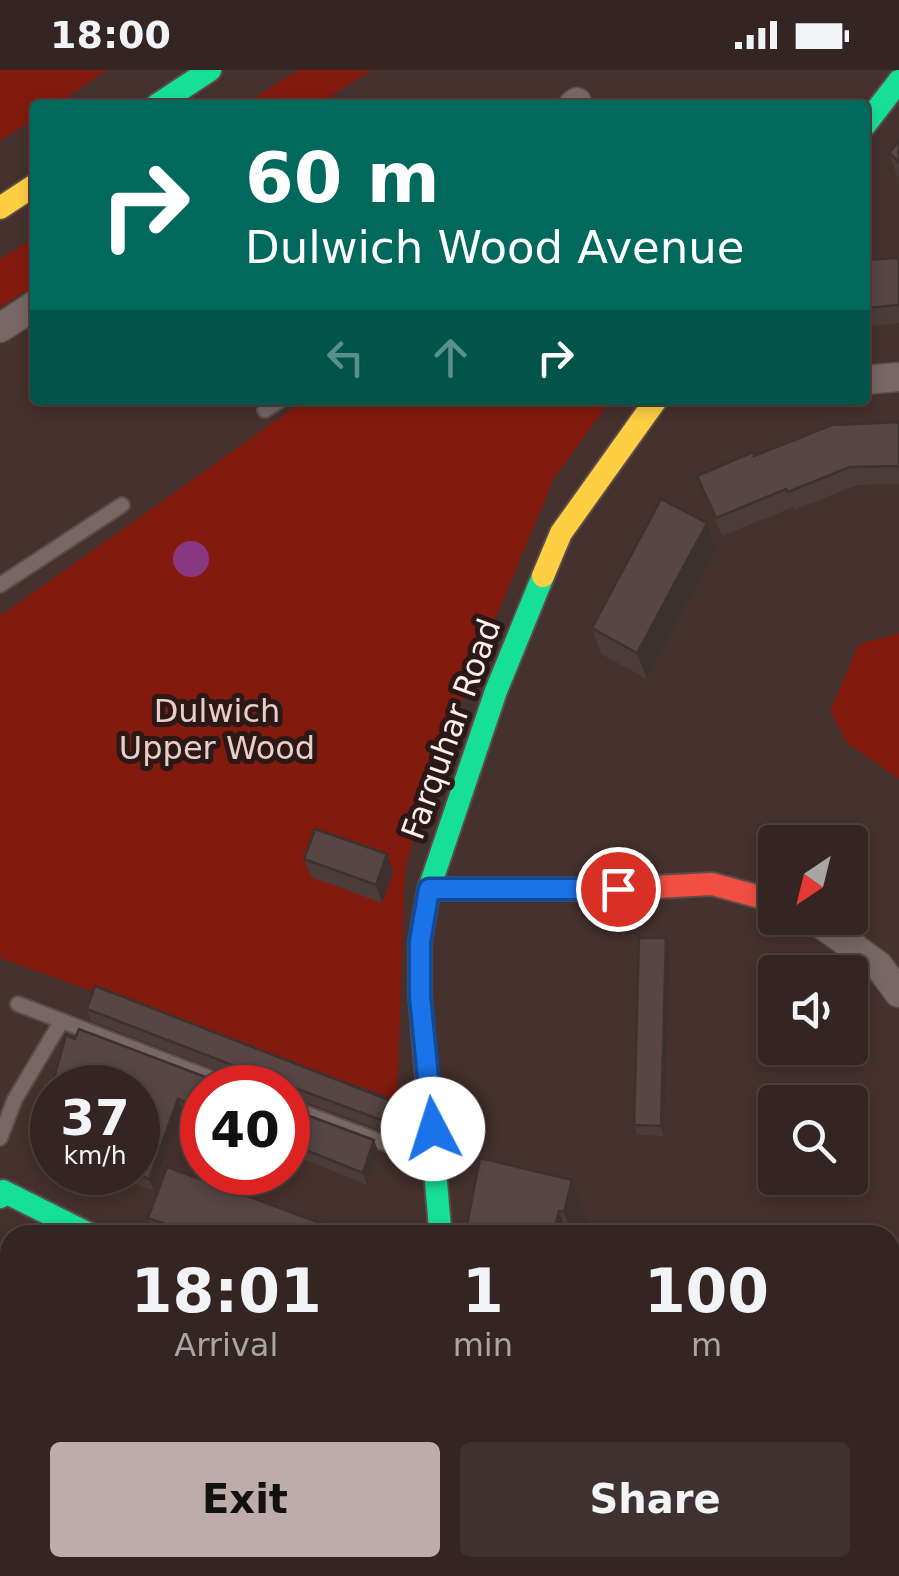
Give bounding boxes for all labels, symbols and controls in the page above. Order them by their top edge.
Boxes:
text: 18:00 [50,13,171,57]
text: 60 m [245,137,440,219]
icon: right [80,140,210,270]
text: Dulwich Wood Avenue [245,221,745,274]
icon: left [318,330,373,385]
icon: ahead [423,330,478,385]
icon: right [528,330,583,385]
street label: Farquhar Road [394,614,508,844]
park label: Dulwich Upper Wood [119,692,315,767]
north arrow [758,825,868,935]
map controls [758,825,868,1195]
pin [576,847,661,932]
icon: arrive [591,862,646,917]
button: sound [758,955,868,1065]
speed limit sign: 40 [180,1065,310,1195]
position arrow [381,1077,485,1181]
button: search [758,1085,868,1195]
text: 37 [60,1089,130,1147]
text: km/h [63,1141,127,1170]
text: 18:01 [131,1256,322,1326]
text: 1 [462,1256,504,1326]
text: 100 [644,1256,769,1326]
text: Arrival [174,1326,278,1364]
text: min [453,1326,513,1364]
text: m [691,1326,722,1364]
button: Exit [50,1442,440,1557]
button: Share [460,1442,850,1557]

